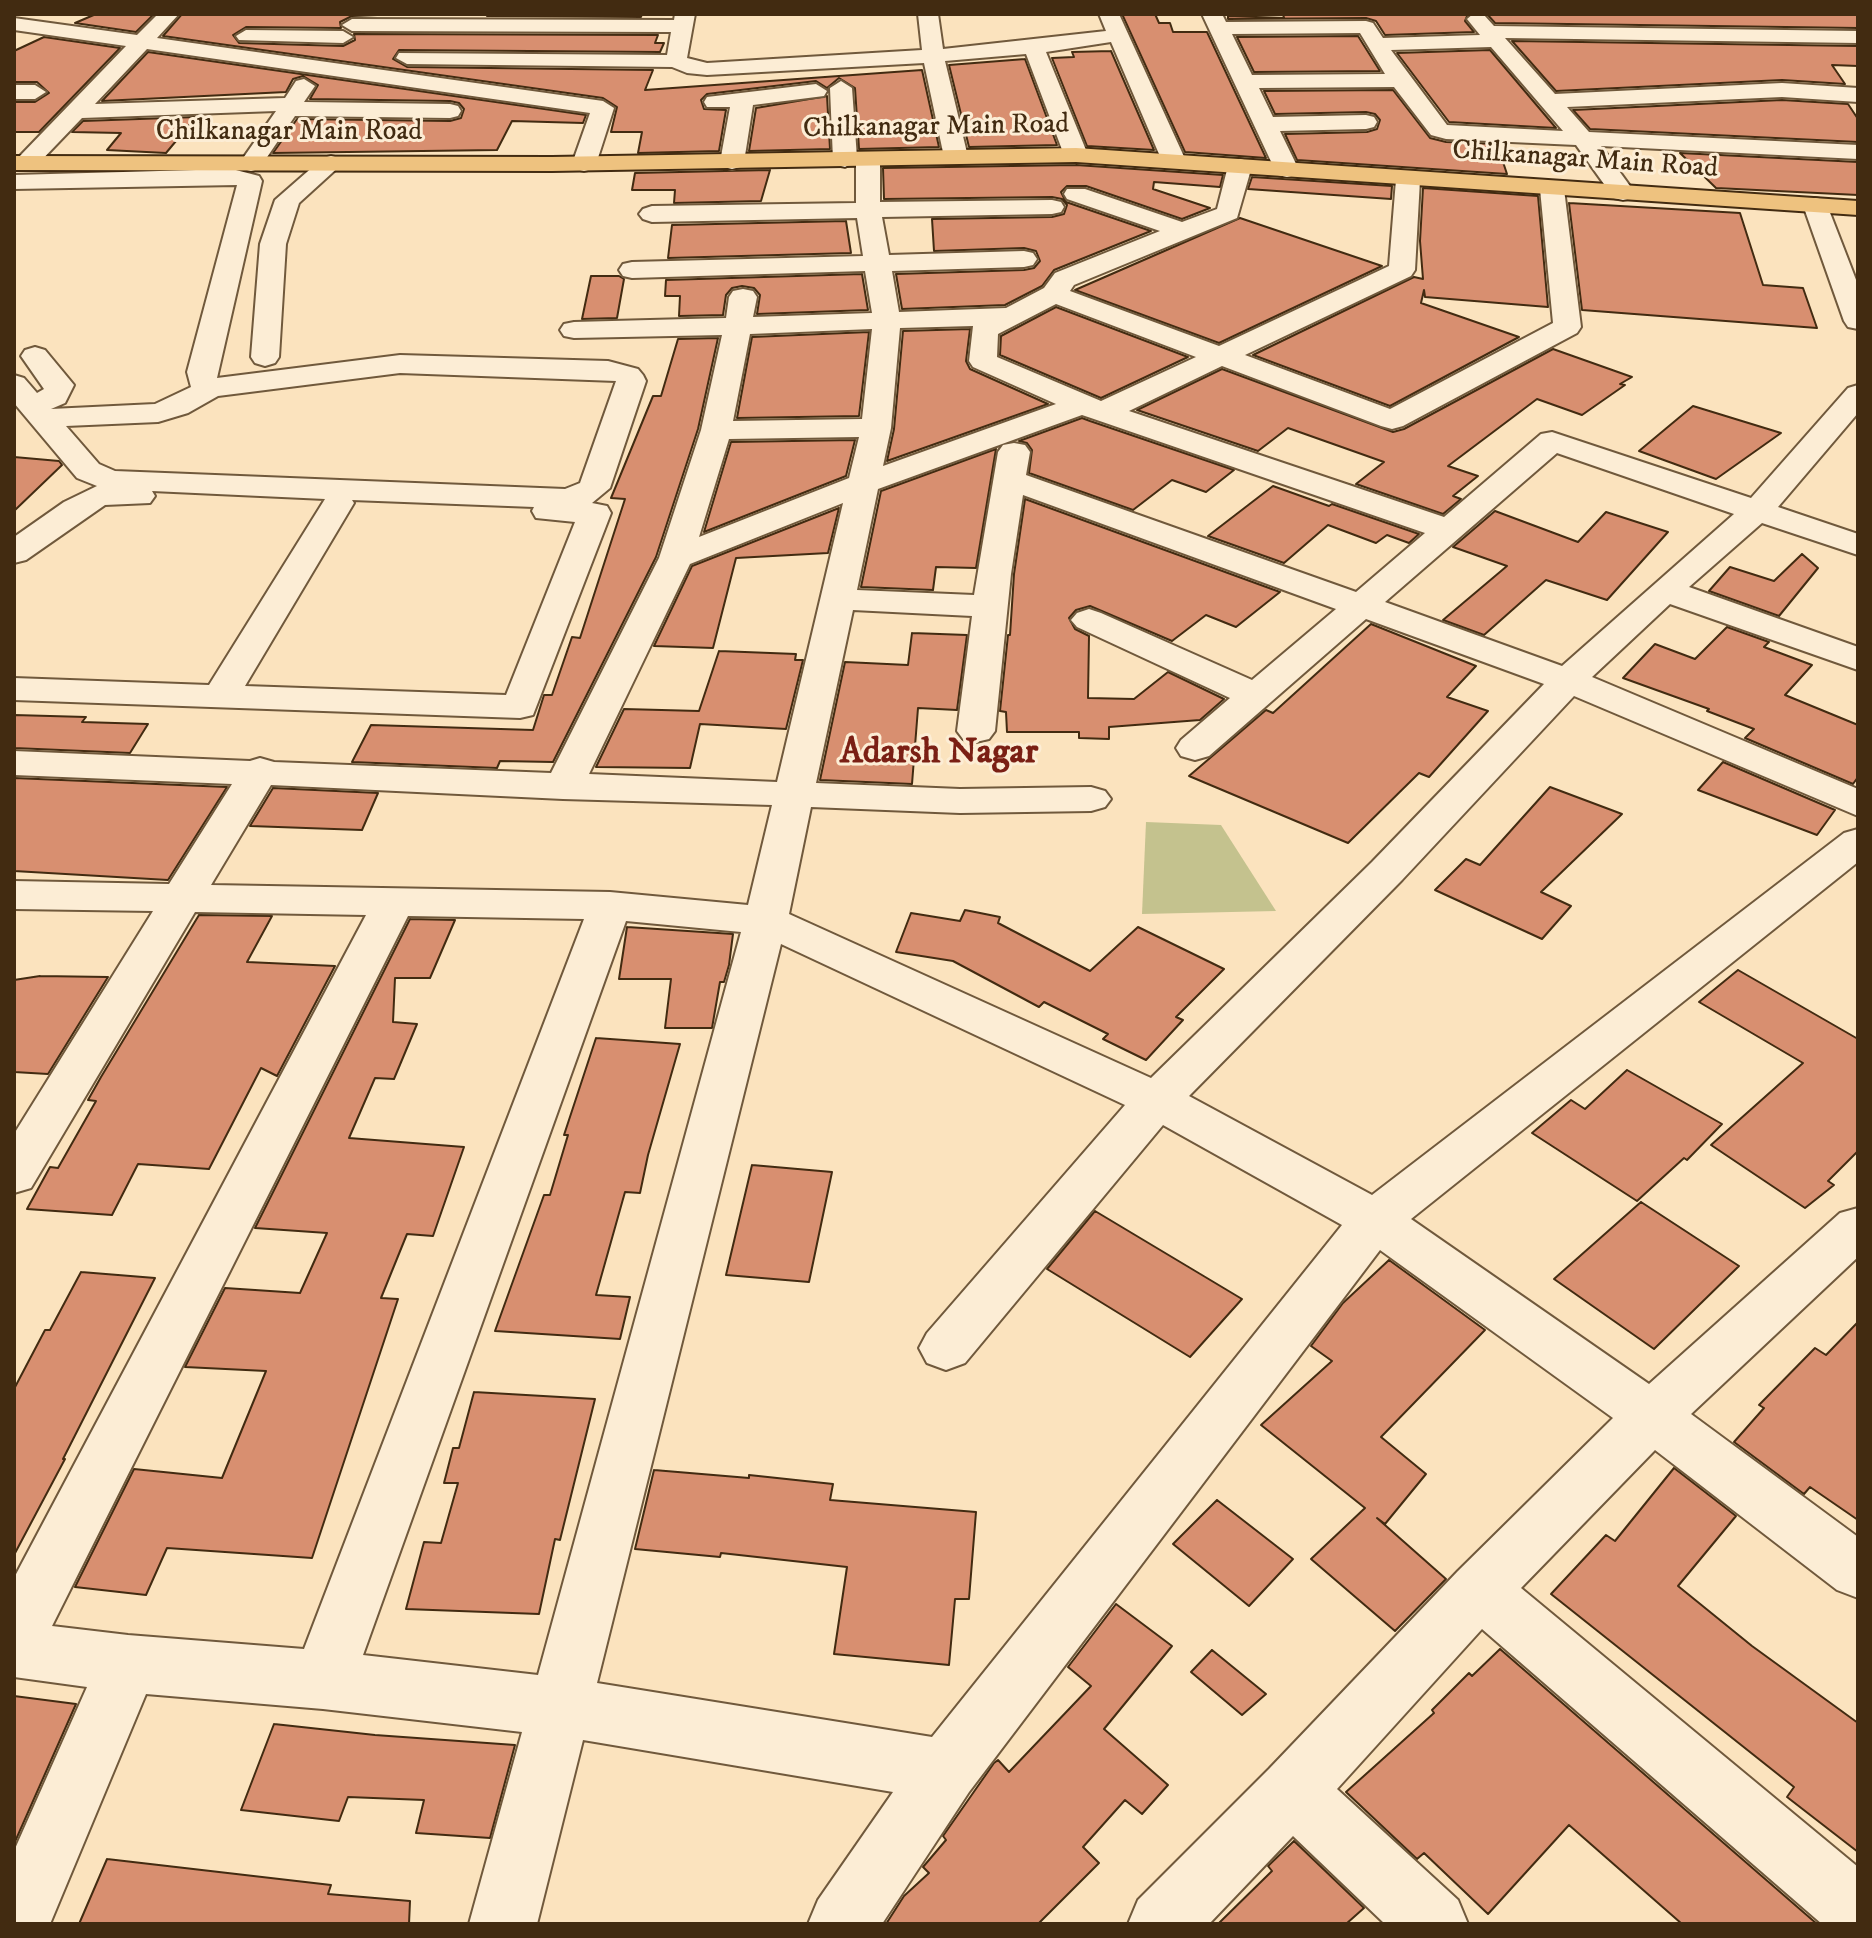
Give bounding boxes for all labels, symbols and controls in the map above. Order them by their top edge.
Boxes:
street label: Chilkanagar Main Road [802,109,1070,147]
street label: Chilkanagar Main Road [156,116,422,150]
street label: Chilkanagar Main Road [1451,135,1719,187]
district label: Adarsh Nagar [840,733,1038,777]

